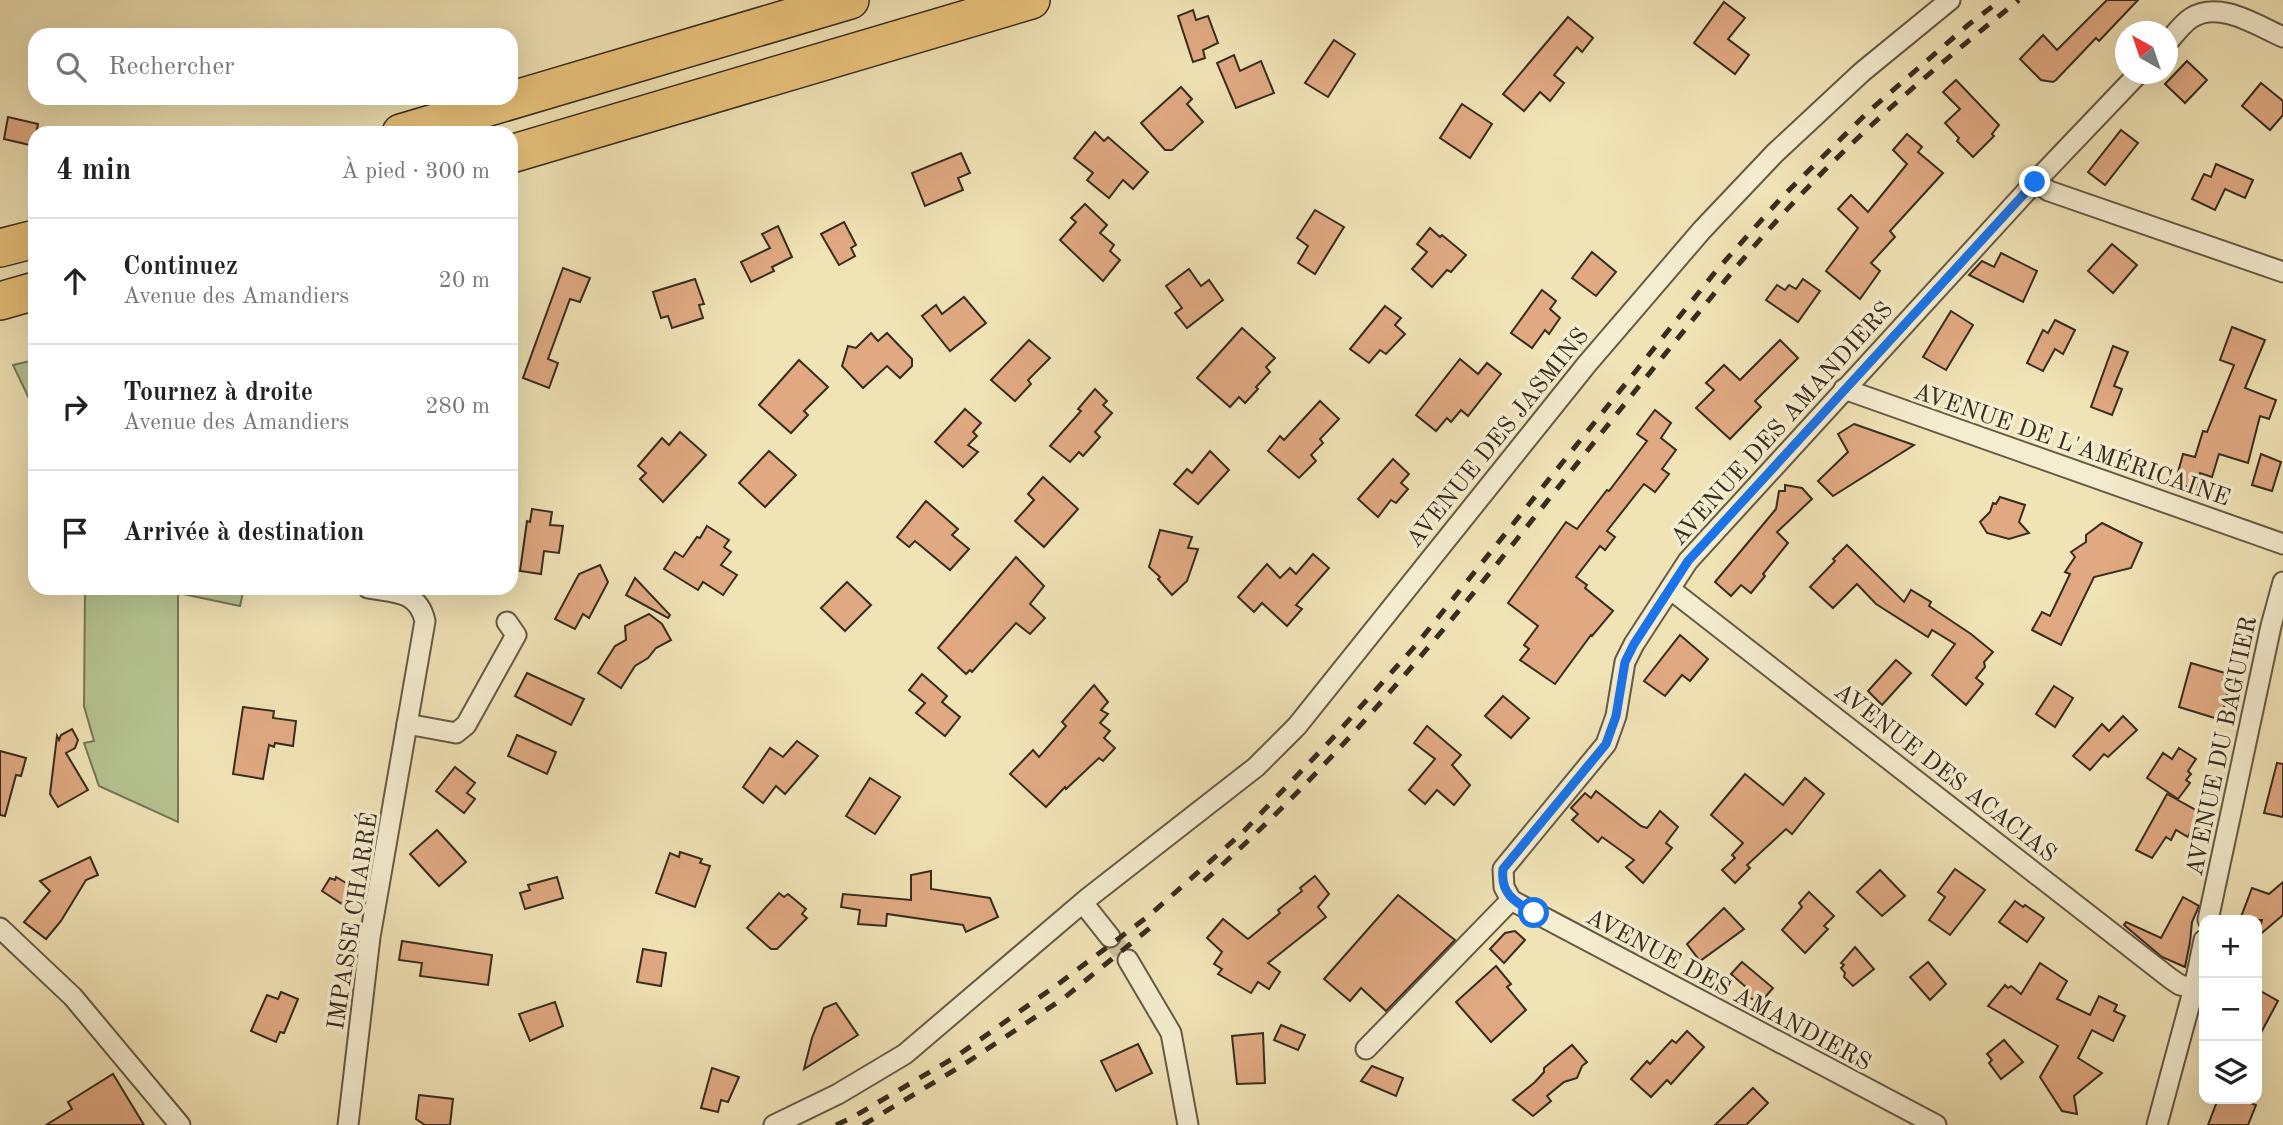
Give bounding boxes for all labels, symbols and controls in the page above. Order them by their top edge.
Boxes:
north arrow [2115,21,2178,84]
search box [28,28,518,105]
icon: search [52,48,90,86]
text: Rechercher [108,54,235,80]
text: 4 min [56,156,131,186]
text: À pied · 300 m [341,160,490,183]
route end [2019,166,2050,197]
text: Continuez [123,254,238,280]
icon: ahead [56,262,94,300]
text: 20 m [439,269,490,292]
text: Avenue des Amandiers [123,285,349,308]
street label: AVENUE DES AMANDIERS [1667,298,1898,551]
street label: AVENUE DES JASMINS [1403,324,1594,552]
street label: AVENUE DE L'AMÉRICAINE [1910,377,2234,511]
text: Tournez à droite [123,380,313,406]
icon: right [56,388,94,426]
text: 280 m [425,395,490,418]
text: Avenue des Amandiers [123,411,349,434]
icon: arrive [56,514,94,552]
text: Arrivée à destination [123,520,365,546]
street label: AVENUE DU BAGUIER [2184,614,2262,879]
street label: AVENUE DES ACACIAS [1829,680,2060,868]
street label: IMPASSE CHARRÉ [321,810,383,1032]
route start [1518,897,1549,928]
street label: AVENUE DES AMANDIERS [1582,905,1874,1076]
map controls [2199,915,2262,1104]
button: + [2199,915,2262,978]
button: − [2199,978,2262,1041]
button: layers [2199,1041,2262,1104]

